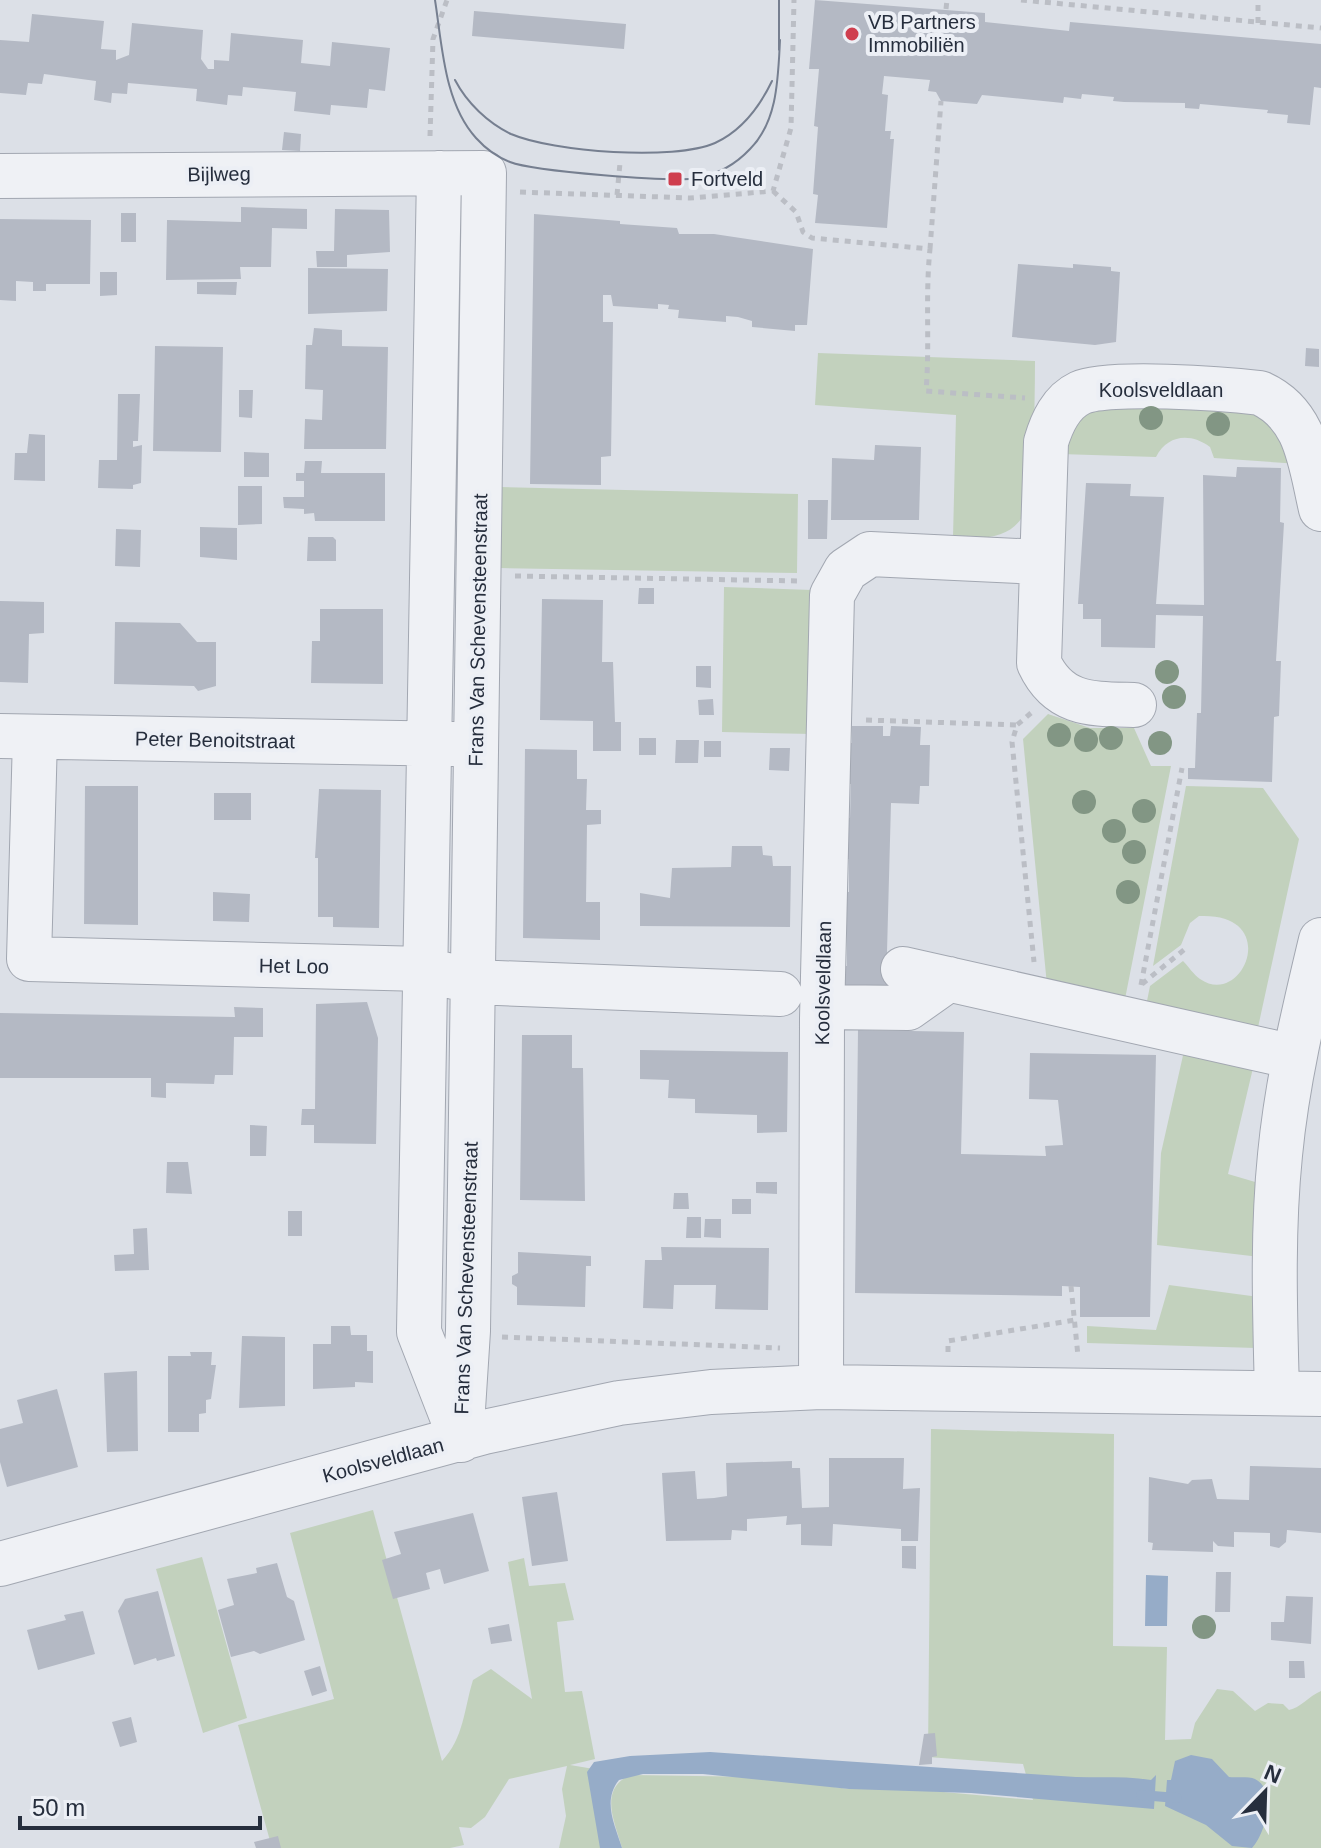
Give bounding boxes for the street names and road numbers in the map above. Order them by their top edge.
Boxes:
street label: Bijlweg [187,162,251,186]
street label: Koolsveldlaan [1099,379,1223,401]
street label: Frans Van Schevensteenstraat [465,493,491,767]
street label: Peter Benoitstraat [135,728,296,752]
street label: Koolsveldlaan [811,921,835,1045]
street label: Het Loo [259,954,329,978]
street label: Frans Van Schevensteenstraat [450,1141,482,1415]
street label: Koolsveldlaan [320,1433,446,1487]

